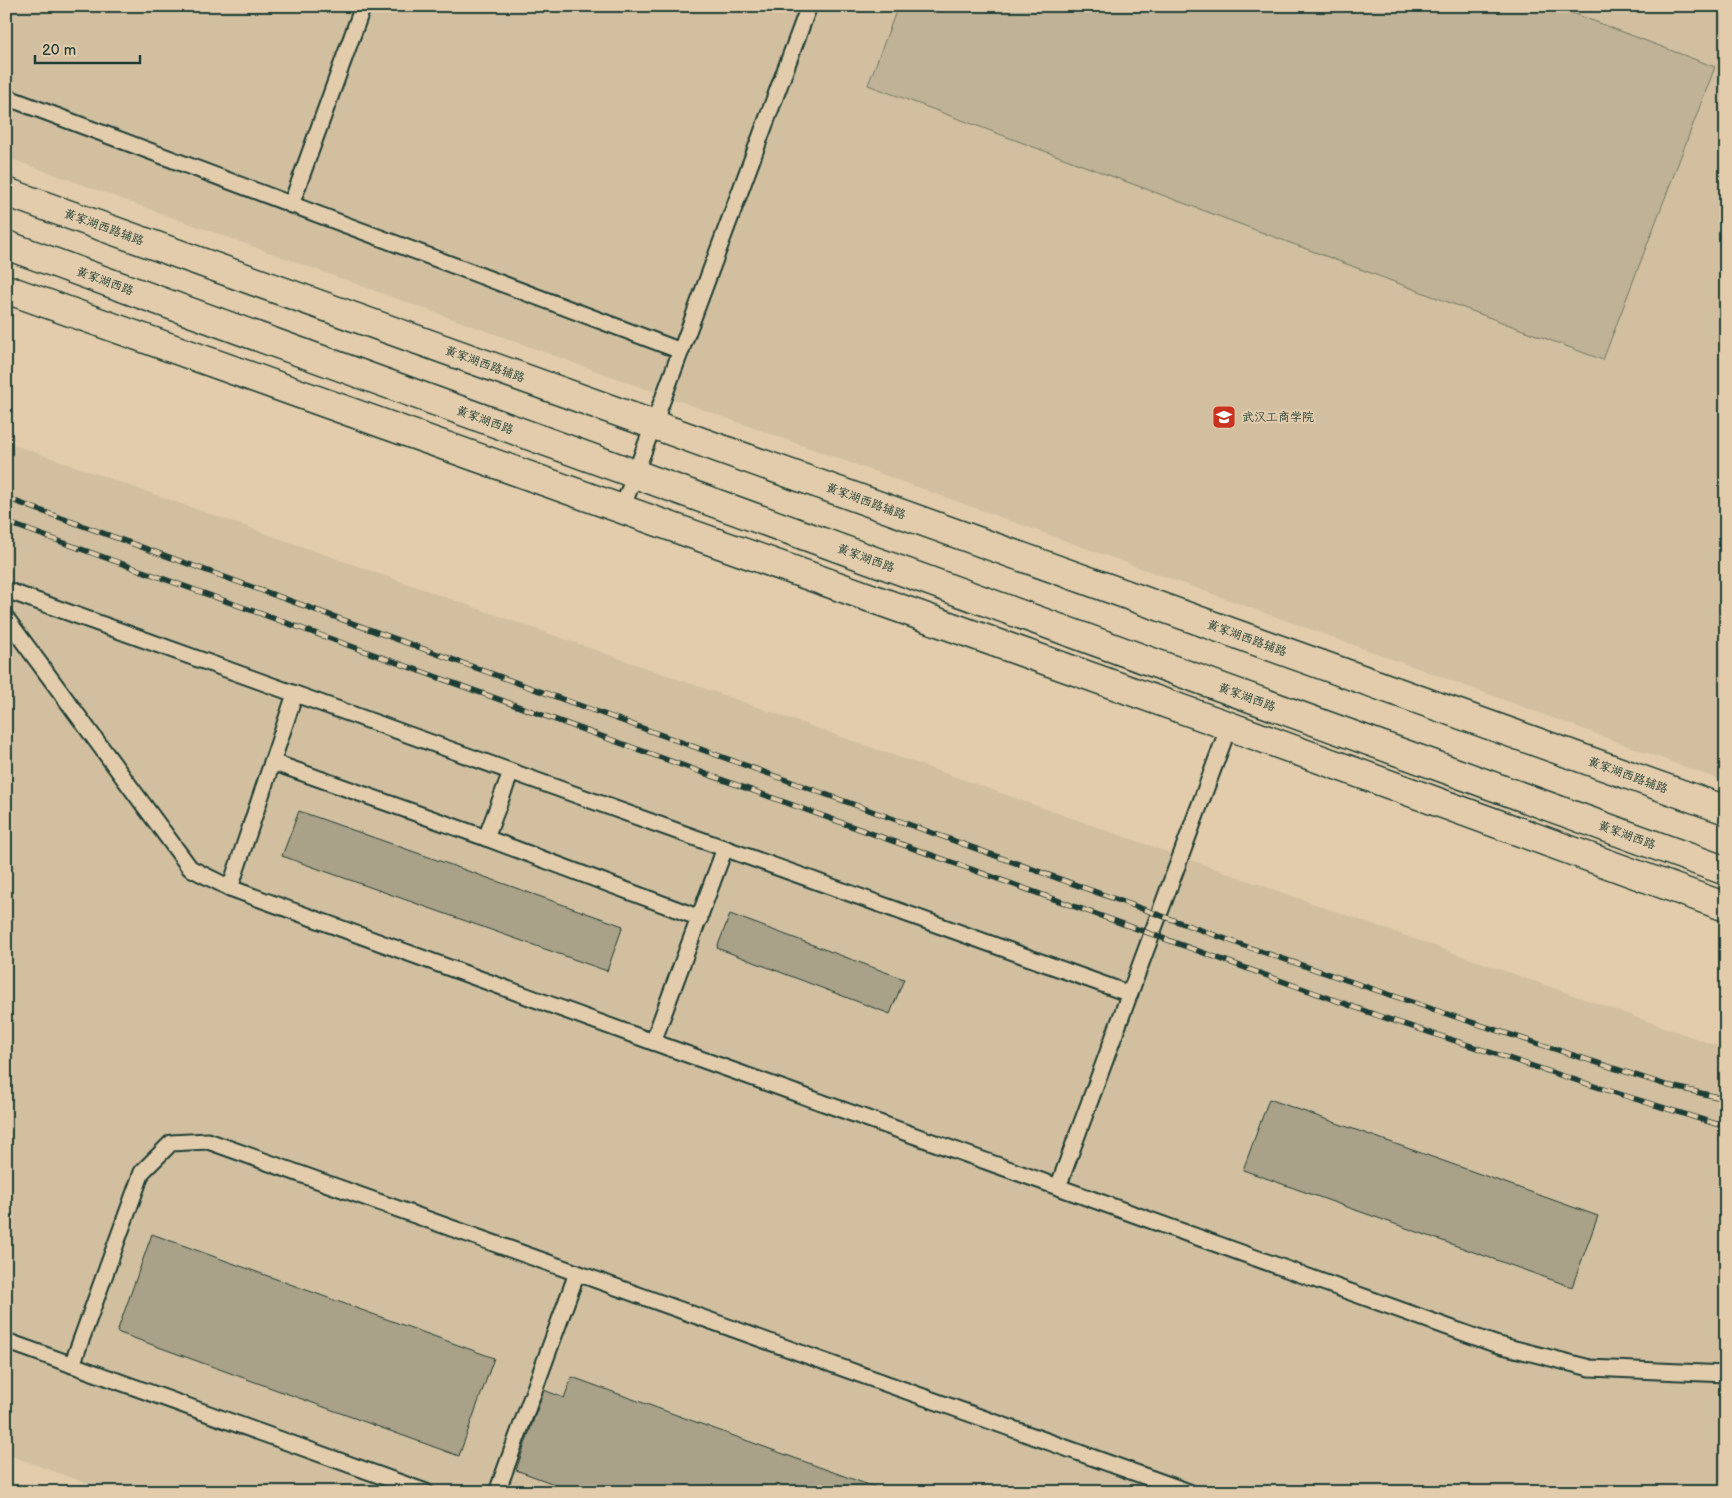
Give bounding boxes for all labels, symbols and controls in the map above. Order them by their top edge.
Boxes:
scale bar [35,32,140,64]
text: 20 m [42,41,76,60]
street label: 黄家湖西路辅路 [62,206,146,249]
street label: 黄家湖西路 [74,264,136,299]
street label: 黄家湖西路辅路 [443,343,527,386]
street label: 黄家湖西路 [454,403,516,438]
school or university icon: 武汉工商学院 [1211,404,1237,430]
place label: 武汉工商学院 [1242,410,1314,425]
street label: 黄家湖西路辅路 [824,480,908,523]
street label: 黄家湖西路 [835,541,897,576]
street label: 黄家湖西路辅路 [1205,617,1289,660]
street label: 黄家湖西路 [1216,680,1278,715]
street label: 黄家湖西路辅路 [1586,754,1670,797]
street label: 黄家湖西路 [1596,818,1658,853]

